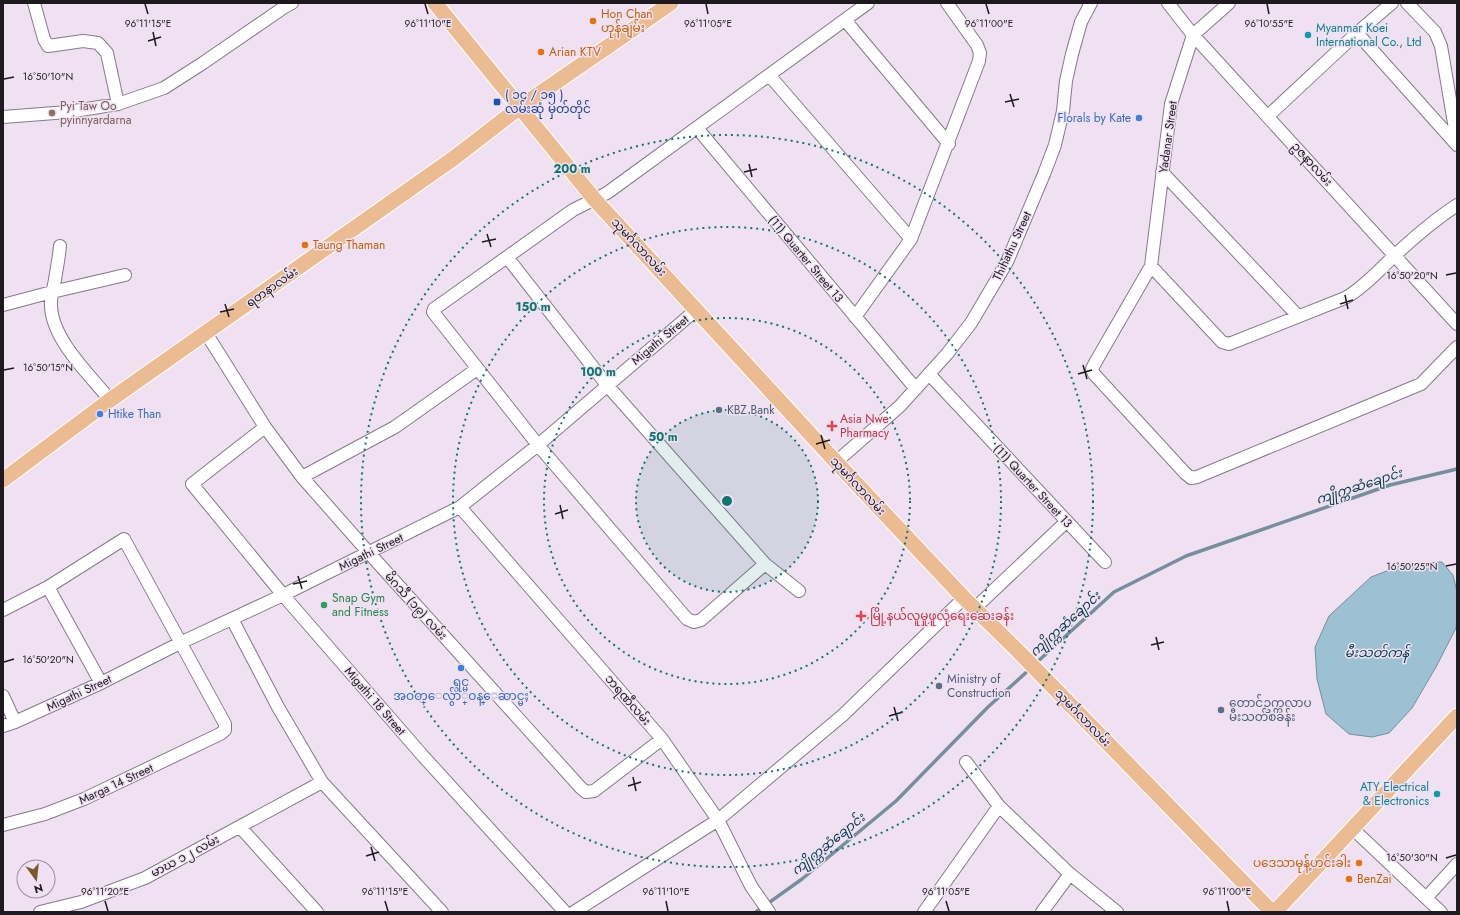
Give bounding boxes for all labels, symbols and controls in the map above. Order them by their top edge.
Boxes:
place label: Hon Chan ဟုန်ချမ်း [601,5,653,38]
text: 96°11'15"E [125,16,171,31]
text: 96°11'10"E [405,16,451,31]
marker: Hon Chan ဟုန်ချမ်း [588,16,598,26]
text: 96°11'05"E [684,16,732,31]
text: 96°11'00"E [965,16,1013,31]
text: 96°10'55"E [1244,16,1294,31]
place label: Myanmar Koei International Co., Ltd [1316,19,1422,51]
marker: Myanmar Koei International Co., Ltd [1303,30,1313,40]
place label: Arian KTV [549,43,601,61]
marker: Arian KTV [536,47,546,57]
text: 16°50'10"N [23,69,73,84]
place label: ( ၁၄ / ၁၅ ) လမ်းဆုံ မှတ်တိုင် [505,86,591,119]
place label: Pyi Taw Oo pyinnyardarna [60,97,132,129]
marker: ( ၁၄ / ၁၅ ) လမ်းဆုံ မှတ်တိုင် [492,97,502,107]
street label: Yadanar Street [1154,100,1182,174]
marker: Pyi Taw Oo pyinnyardarna [47,108,57,118]
place label: Florals by Kate [1057,109,1131,127]
marker: Florals by Kate [1134,113,1144,123]
street label: ဥဇနာလမ်း [1286,138,1337,191]
text: 200 m [553,160,591,178]
street label: Thihathu Street [988,208,1036,284]
street label: (11) Quarter Street 13 [764,212,848,307]
street label: သုမင်္ဂလာလမ်း [606,214,671,281]
place label: Taung Thaman [313,236,385,254]
marker: Taung Thaman [300,240,310,250]
street label: ရတနာလမ်း [242,262,302,312]
text: 16°50'20"N [1386,268,1438,283]
text: 150 m [515,298,551,316]
street label: Migathi Street [627,311,693,369]
text: 16°50'15"N [23,360,73,375]
text: 100 m [580,363,616,381]
place label: KBZ Bank [727,401,775,419]
place label: Htike Than [108,405,161,423]
marker: KBZ Bank [714,405,724,415]
marker: Htike Than [95,409,105,419]
place label: Asia Nwe Pharmacy [840,410,890,442]
marker: Asia Nwe Pharmacy [827,421,837,431]
text: 50 m [648,428,678,446]
street label: (11) Quarter Street 13 [989,440,1077,532]
street label: သုမင်္ဂလာလမ်း [825,453,890,520]
water label: ကျိုက္ကဆံချောင်း [1313,463,1407,511]
centre of rings [720,494,734,508]
street label: Migathi Street [336,529,406,575]
text: 16°50'25"N [1386,559,1438,574]
street label: မိဂသီ (၁၉) လမ်း [380,568,452,645]
water label: ကျိုက္ကဆံချောင်း [1025,586,1107,663]
place label: Snap Gym and Fitness [332,589,389,621]
marker: Snap Gym and Fitness [319,600,329,610]
place label: မြို့နယ်လူမှုဖူလုံရေးဆေးခန်း [870,607,1014,626]
marker: မြို့နယ်လူမှုဖူလုံရေးဆေးခန်း [855,610,867,622]
water label: မီးသတ်ကန် [1345,643,1412,664]
text: 16°50'20"N [22,652,74,667]
street label: Migathi 18 Street [340,663,410,739]
marker: ရွင္မ အဝတ္ေလွ်ာ္ဝန္ေဆာင္မႈ [456,663,466,673]
street label: Migathi Street [43,670,115,716]
street label: ဘရဏီလမ်း [600,670,655,730]
place label: Ministry of Construction [947,670,1011,702]
place label: ရွင္မ အဝတ္ေလွ်ာ္ဝန္ေဆာင္မႈ [393,673,529,706]
marker: Ministry of Construction [934,681,944,691]
street label: သုမင်္ဂလာလမ်း [1050,685,1115,752]
place label: တောင်ဥက္ကလာပ မီးသတ်စခန်း [1229,694,1312,727]
marker: တောင်ဥက္ကလာပ မီးသတ်စခန်း [1216,705,1226,715]
street label: Marga 14 Street [76,759,156,809]
place label: ATY Electrical & Electronics [1360,778,1429,810]
marker: ATY Electrical & Electronics [1432,789,1442,799]
water label: ကျိုက္ကဆံချောင်း [787,807,871,881]
street label: မာဃ ၁၂ လမ်း [147,830,223,883]
text: 16°50'30"N [1386,850,1438,865]
place label: ပဒေသာမုန့်ဟင်းခါး [1253,854,1351,873]
marker: ပဒေသာမုန့်ဟင်းခါး [1354,858,1364,868]
north arrow [16,859,56,899]
place label: BenZai [1357,870,1392,888]
marker: BenZai [1344,874,1354,884]
text: N [32,880,45,898]
text: 96°11'20"E [81,884,129,899]
text: 96°11'15"E [362,884,408,899]
text: 96°11'10"E [643,884,689,899]
text: 96°11'05"E [922,884,970,899]
text: 96°11'00"E [1203,884,1251,899]

